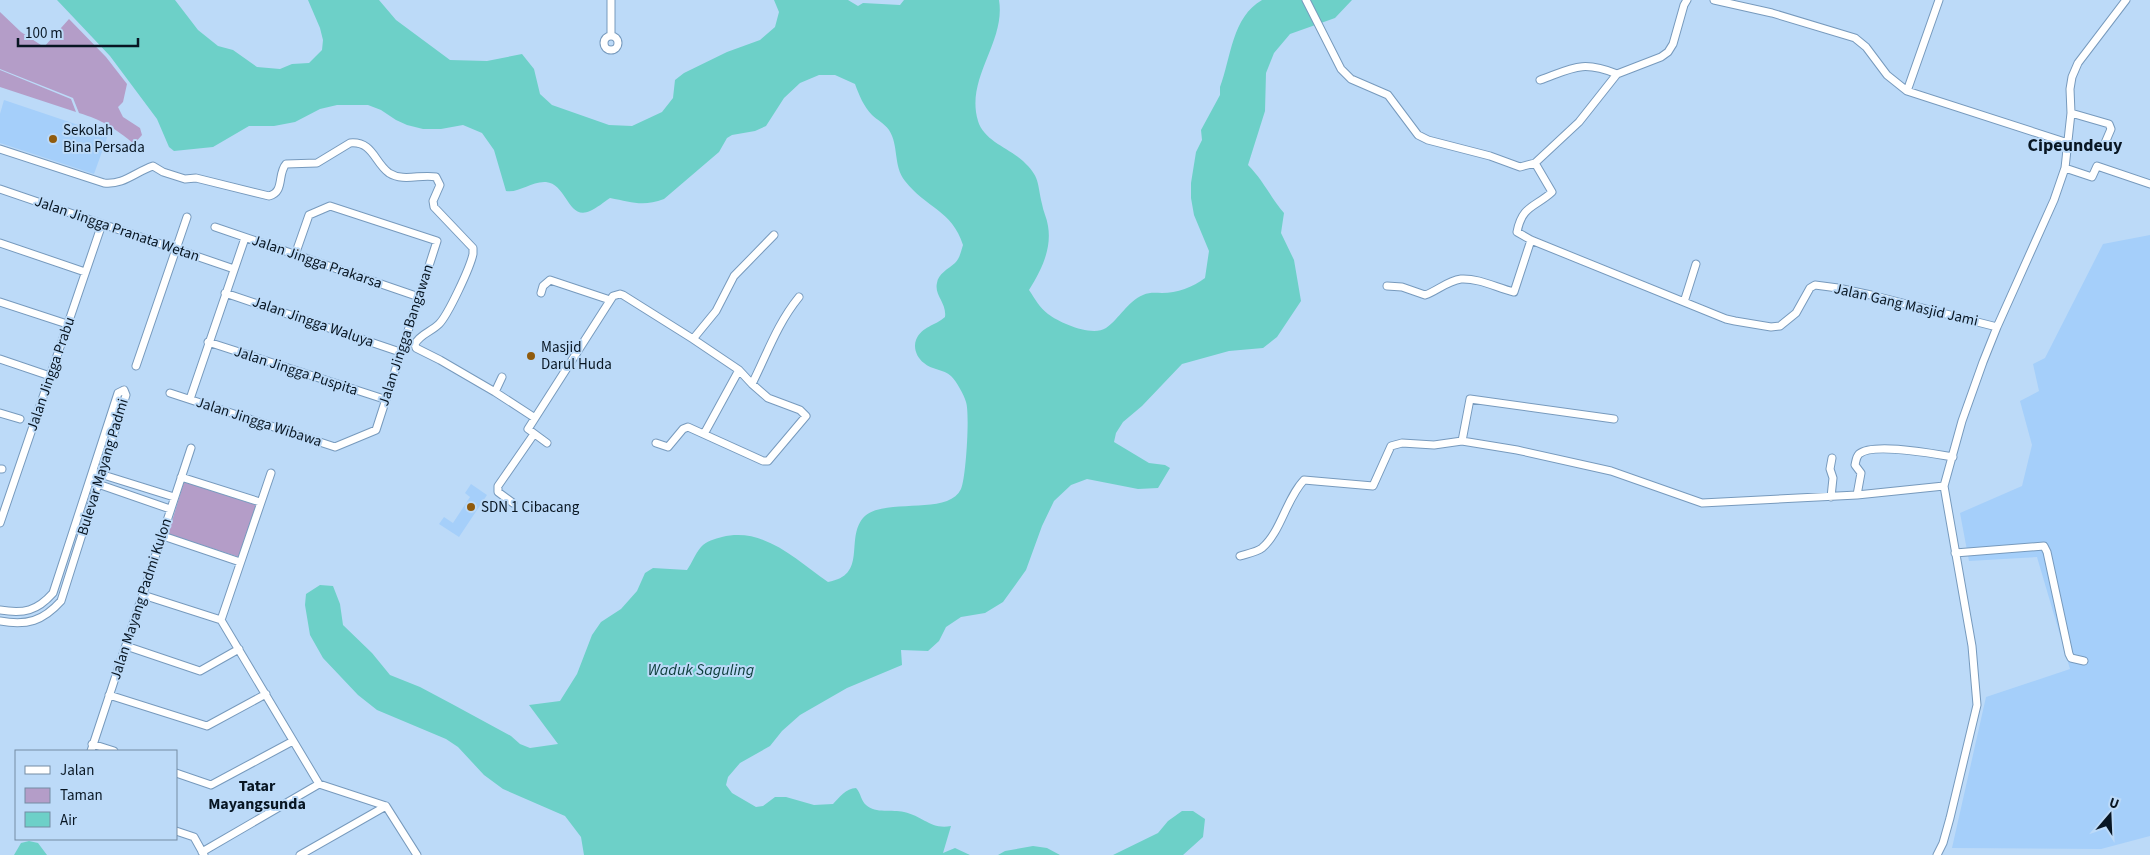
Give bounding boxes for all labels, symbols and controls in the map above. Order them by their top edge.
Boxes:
scale bar [18,15,138,47]
text: 100 m [25,23,63,44]
place label: Sekolah Bina Persada [63,120,145,158]
marker: Sekolah Bina Persada [47,133,59,145]
district label: Cipeundeuy [2028,133,2123,158]
street label: Jalan Jingga Pranata Wetan [32,191,202,267]
street label: Jalan Jingga Prakarsa [249,230,385,294]
street label: Jalan Jingga Bangawan [373,262,439,408]
street label: Jalan Gang Masjid Jami [1832,278,1980,332]
street label: Jalan Jingga Waluya [249,291,377,353]
street label: Jalan Jingga Prabu [22,314,80,434]
place label: Masjid Darul Huda [541,337,612,375]
street label: Jalan Jingga Puspita [231,341,361,401]
marker: Masjid Darul Huda [525,350,537,362]
street label: Jalan Jingga Wibawa [193,392,325,452]
street label: Bulevar Mayang Padmi [72,396,134,538]
place label: SDN 1 Cibacang [481,497,580,518]
marker: SDN 1 Cibacang [465,501,477,513]
street label: Jalan Mayang Padmi Kulon [105,516,177,682]
water label: Waduk Saguling [648,659,754,681]
legend [15,750,178,840]
text: Jalan [60,760,94,781]
district label: Tatar Mayangsunda [208,775,306,815]
text: Taman [60,785,103,806]
north arrow [2085,790,2135,840]
text: U [2106,793,2122,815]
text: Air [60,810,78,831]

